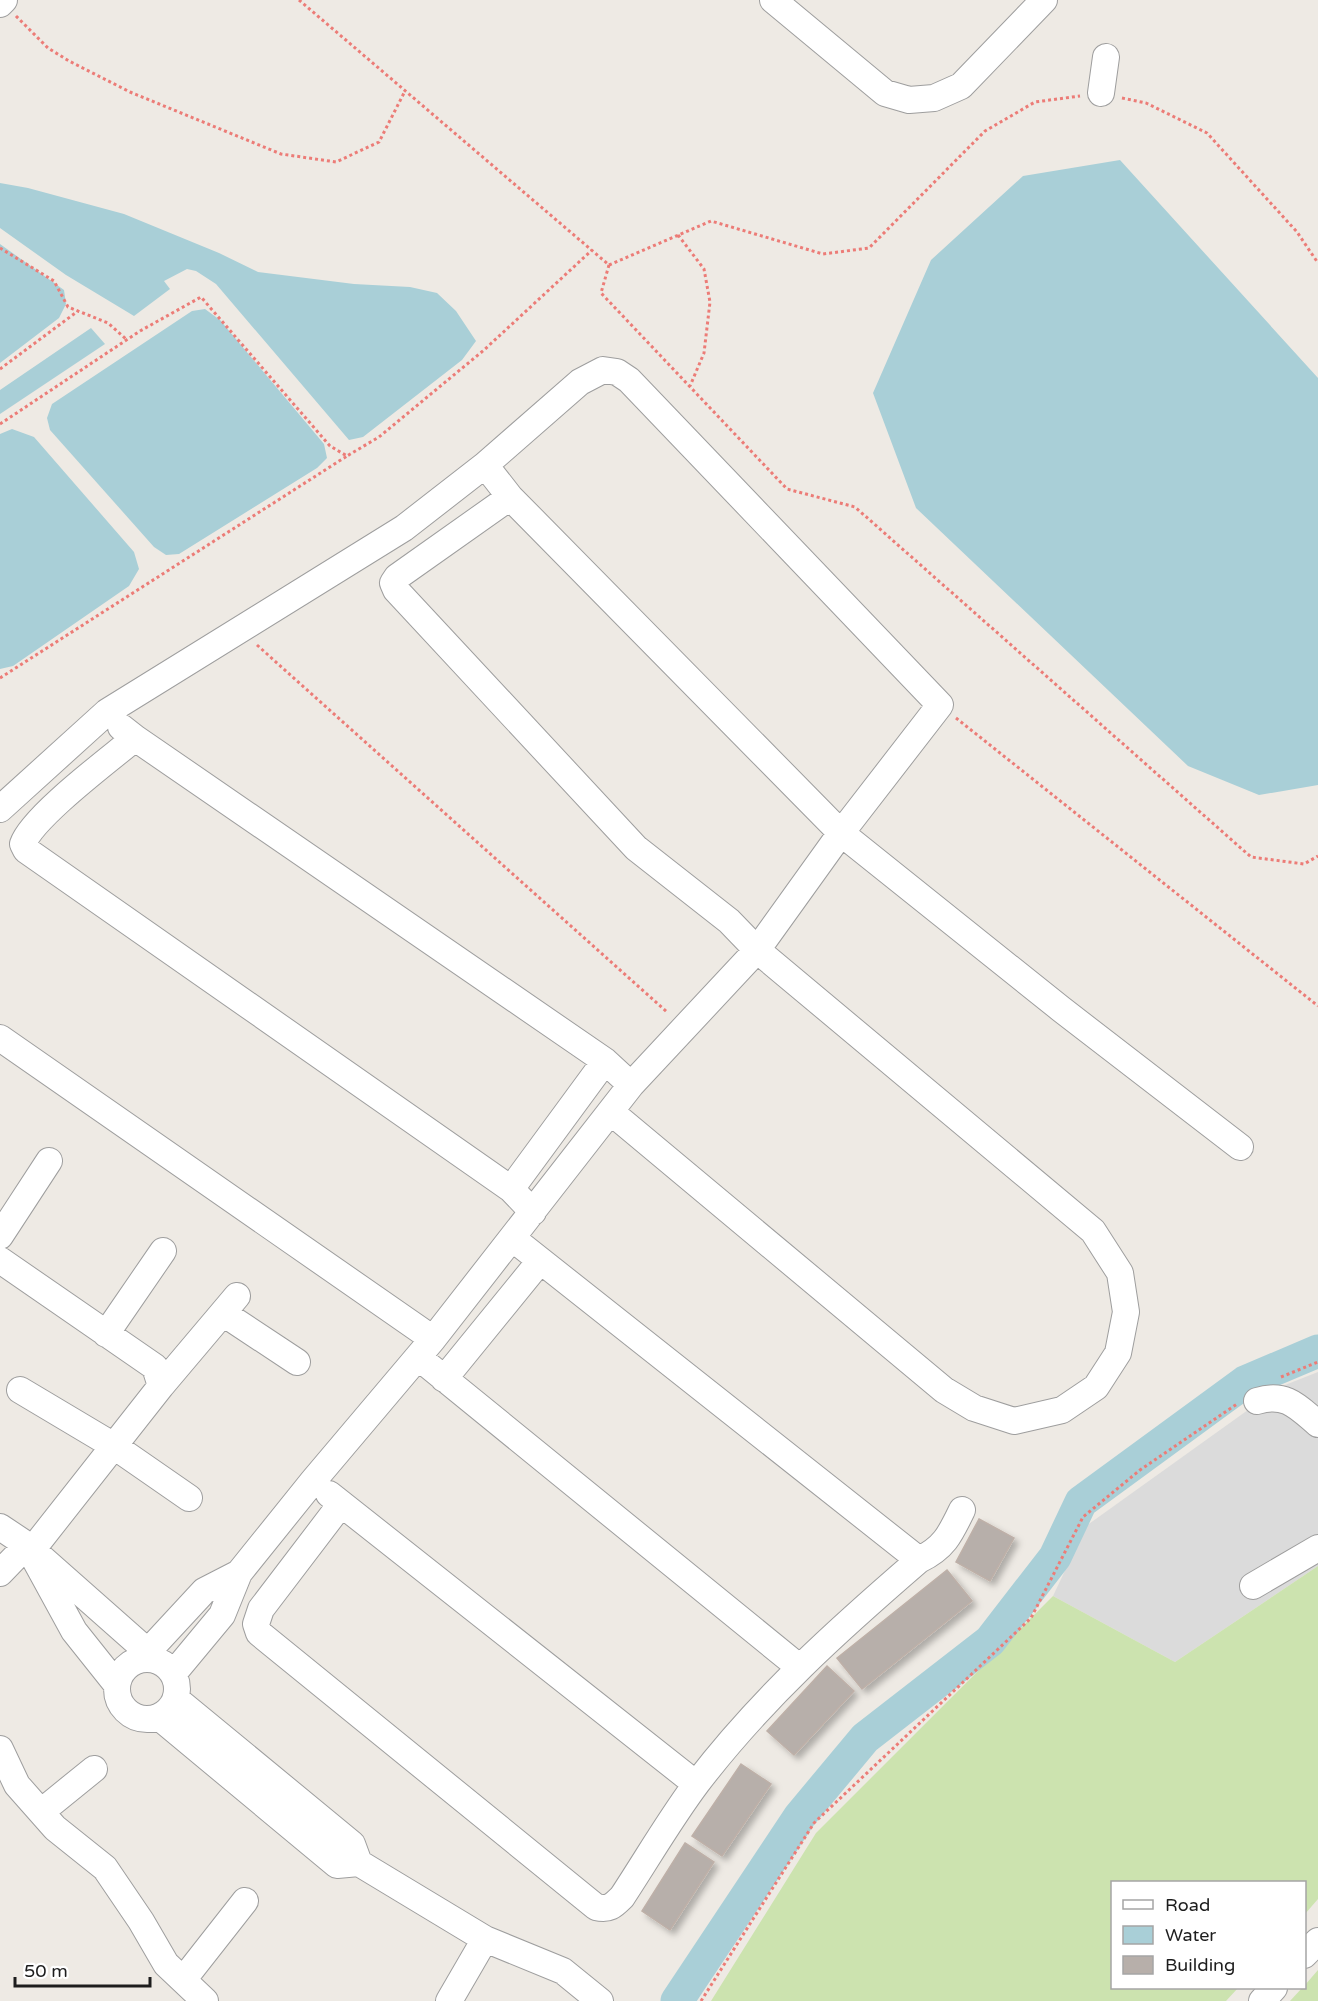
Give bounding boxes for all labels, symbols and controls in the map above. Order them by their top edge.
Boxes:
legend [1111,1881,1306,1989]
text: Road [1165,1894,1210,1916]
text: Water [1165,1924,1216,1946]
scale bar [15,1950,150,1988]
text: Building [1165,1954,1235,1976]
text: 50 m [24,1960,68,1982]

